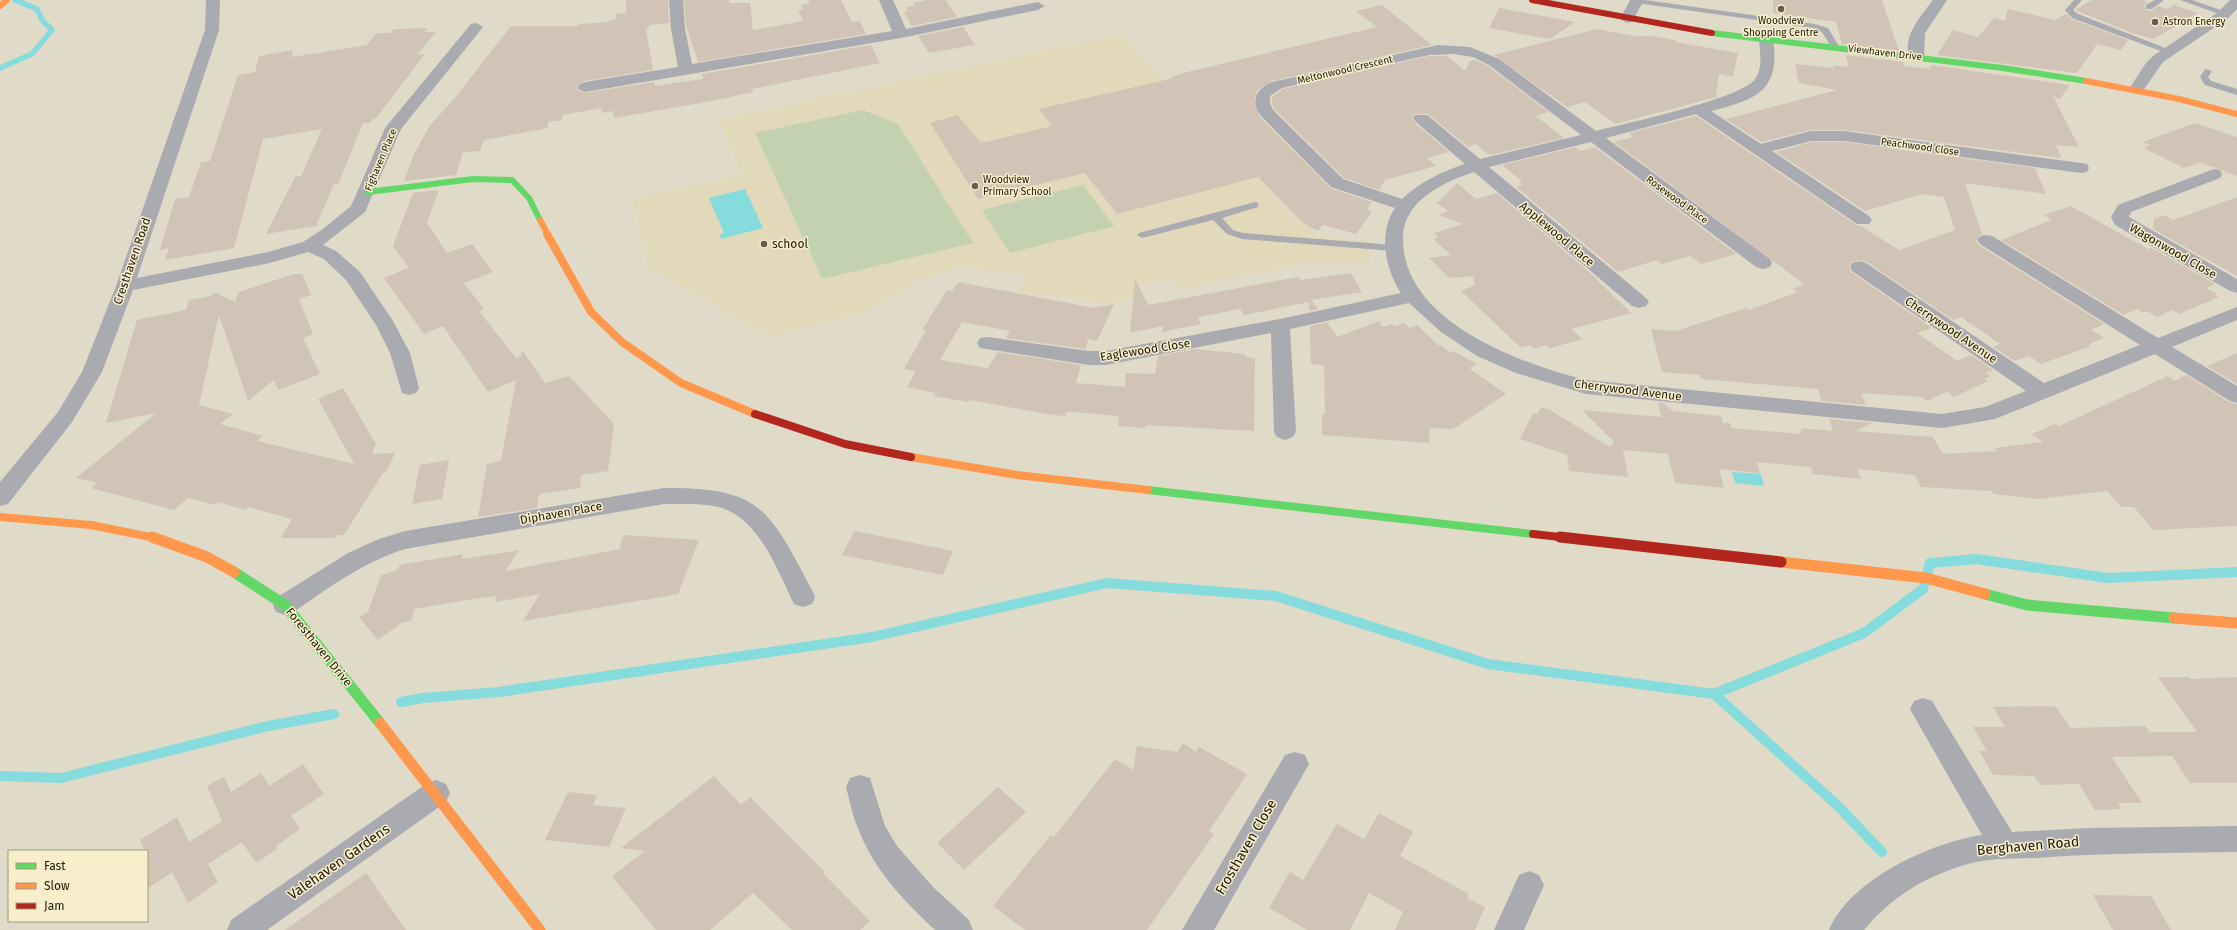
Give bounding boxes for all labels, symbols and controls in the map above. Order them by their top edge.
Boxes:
marker: Woodview Shopping Centre [1776,4,1786,14]
place label: Woodview Shopping Centre [1744,15,1818,39]
place label: Astron Energy [2163,16,2225,28]
marker: Astron Energy [2150,17,2160,27]
street label: Viewhaven Drive [1847,43,1923,63]
street label: Meltonwood Crescent [1296,53,1394,87]
street label: Fighaven Place [362,127,400,193]
street label: Peachwood Close [1880,136,1960,158]
place label: Woodview Primary School [983,174,1052,198]
street label: Rosewood Place [1644,174,1710,226]
marker: Woodview Primary School [970,181,980,191]
street label: Applewood Place [1517,199,1597,269]
street label: Cresthaven Road [111,216,153,306]
street label: Wagonwood Close [2127,220,2219,282]
place label: school [772,237,808,251]
marker: school [759,239,769,249]
street label: Cherrywood Avenue [1902,294,2000,366]
street label: Eaglewood Close [1099,336,1191,364]
street label: Cherrywood Avenue [1573,376,1683,404]
street label: Diphaven Place [519,499,603,527]
street label: Foresthaven Drive [283,605,355,689]
street label: Frosthaven Close [1212,796,1280,898]
street label: Valehaven Gardens [285,820,394,904]
street label: Berghaven Road [1976,833,2080,859]
legend [8,850,148,922]
text: Fast [44,859,66,873]
text: Slow [44,879,70,893]
text: Jam [44,899,64,913]

